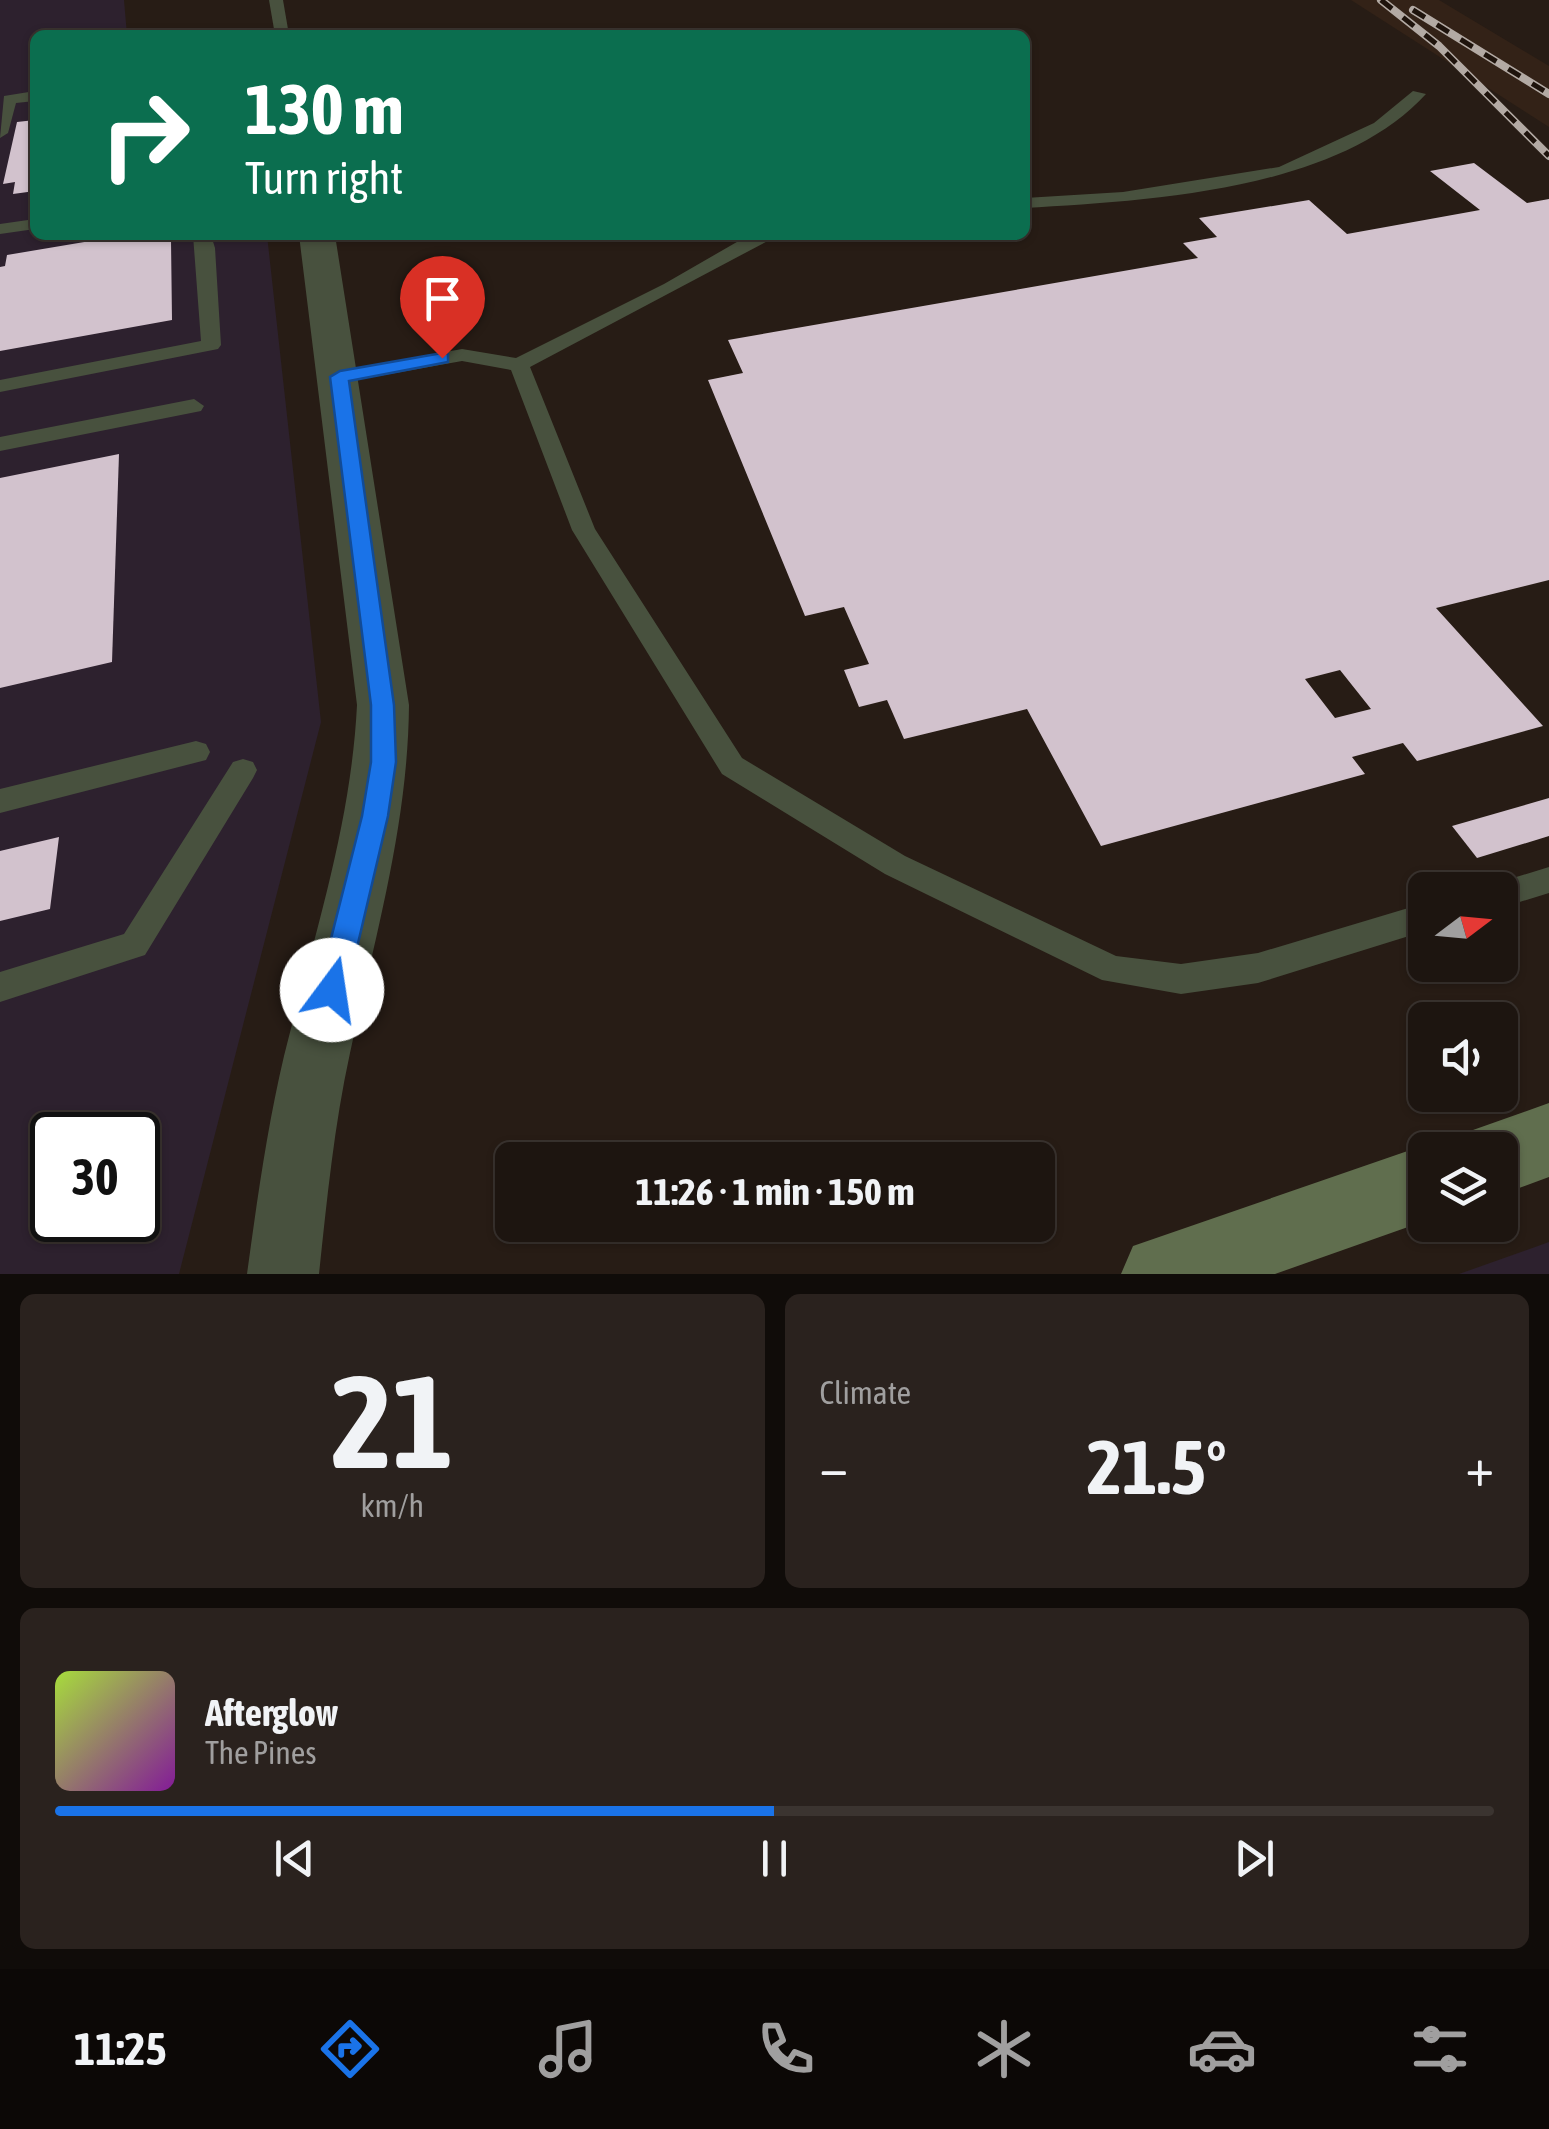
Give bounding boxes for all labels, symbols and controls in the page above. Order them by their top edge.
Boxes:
text: 130 m [245,69,404,149]
icon: right [80,70,210,200]
text: Turn right [245,152,403,204]
pin [400,256,485,359]
icon: arrive [415,271,470,326]
north arrow [1408,872,1518,982]
map controls [1408,872,1518,1242]
position arrow [280,938,384,1042]
button: sound [1408,1002,1518,1112]
speed limit sign: 30 [30,1112,160,1242]
button: layers [1408,1132,1518,1242]
text: 11:26 · 1 min · 150 m [635,1170,915,1213]
text: 21 [331,1347,453,1496]
text: Climate [820,1374,911,1411]
text: 21.5° [1087,1424,1227,1510]
text: − [820,1435,848,1498]
text: + [1465,1435,1494,1498]
text: km/h [361,1487,424,1524]
text: Afterglow [205,1691,338,1734]
text: The Pines [205,1734,317,1771]
icon: previous [267,1831,322,1886]
icon: pause [747,1831,802,1886]
icon: next [1227,1831,1282,1886]
icon: directions [315,2014,385,2084]
icon: music [533,2014,603,2084]
icon: phone [751,2014,821,2084]
icon: climate [969,2014,1039,2084]
icon: car [1187,2014,1257,2084]
icon: filters [1405,2014,1475,2084]
text: 11:25 [74,2023,167,2075]

